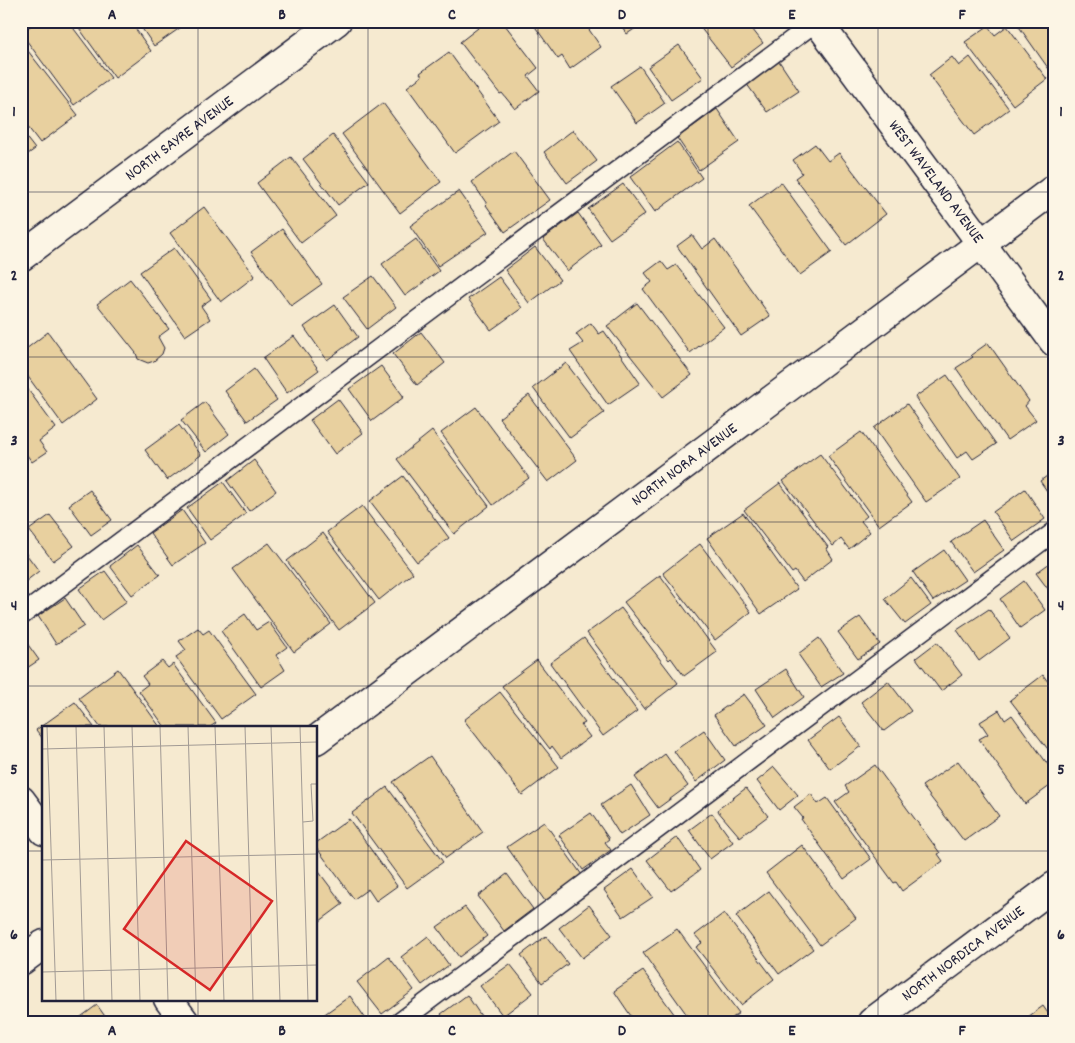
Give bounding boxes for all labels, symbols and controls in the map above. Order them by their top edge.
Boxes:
text: A [108,4,117,27]
text: B [278,4,286,27]
text: C [448,4,456,27]
text: D [618,4,627,27]
text: E [788,4,796,27]
text: F [958,4,966,27]
street label: NORTH SAYRE AVENUE [121,90,239,187]
text: 1 [12,101,16,124]
text: 1 [1059,101,1063,124]
street label: WEST WAVELAND AVENUE [883,115,990,249]
text: 2 [11,265,18,288]
text: 2 [1058,265,1065,288]
street label: NORTH NORA AVENUE [627,417,743,512]
text: 3 [10,430,18,453]
text: 3 [1057,430,1065,453]
text: 4 [11,595,17,618]
text: 4 [1058,595,1064,618]
inset map [42,726,318,1000]
text: 5 [10,759,18,782]
text: 5 [1057,759,1065,782]
street label: NORTH NORDICA AVENUE [897,900,1030,1007]
text: 6 [10,924,18,947]
text: 6 [1057,924,1065,947]
text: A [108,1020,117,1043]
text: B [278,1020,286,1043]
text: C [448,1020,456,1043]
text: D [618,1020,627,1043]
text: E [788,1020,796,1043]
text: F [958,1020,966,1043]

